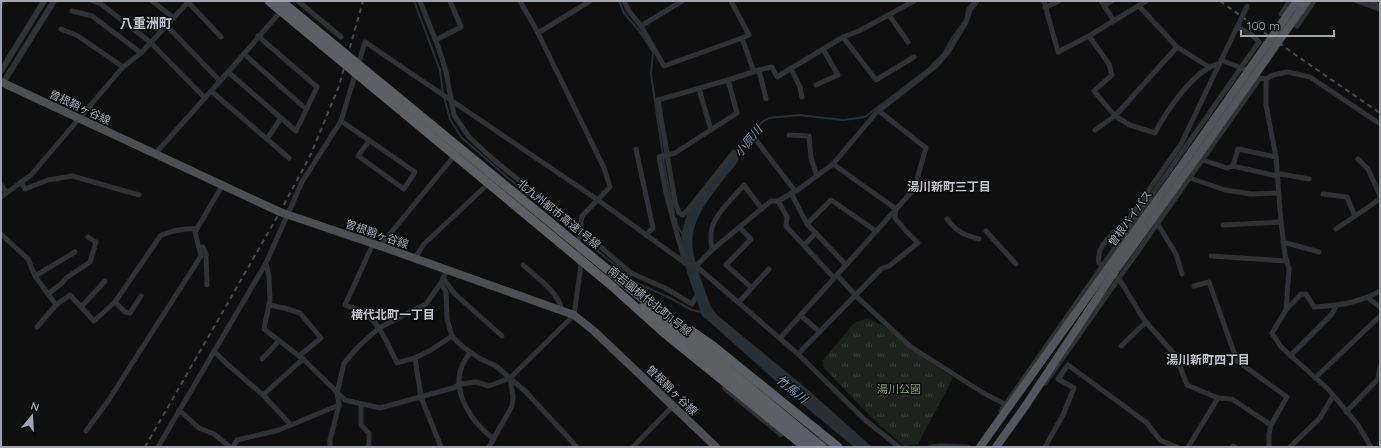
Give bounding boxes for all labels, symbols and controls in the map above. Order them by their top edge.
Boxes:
scale bar [1241,12,1334,38]
district label: 八重洲町 [120,15,172,31]
text: 100 m [1247,18,1280,33]
street label: 曽根鞘ヶ谷線 [47,87,113,127]
water label: 小原川 [731,121,767,160]
street label: 北九州都市高速1号線 [515,176,603,252]
district label: 湯川新町三丁目 [907,179,991,194]
street label: 曽根バイパス [1105,187,1155,249]
street label: 曽根鞘ヶ谷線 [344,217,410,251]
street label: 南若園横代北町1号線 [606,263,694,339]
district label: 横代北町一丁目 [351,307,435,322]
district label: 湯川新町四丁目 [1166,352,1250,367]
street label: 曽根鞘ヶ谷線 [643,362,701,418]
water label: 竹馬川 [773,372,812,407]
park label: 湯川公園 [877,382,921,396]
north arrow [12,396,52,436]
text: N [29,399,41,414]

